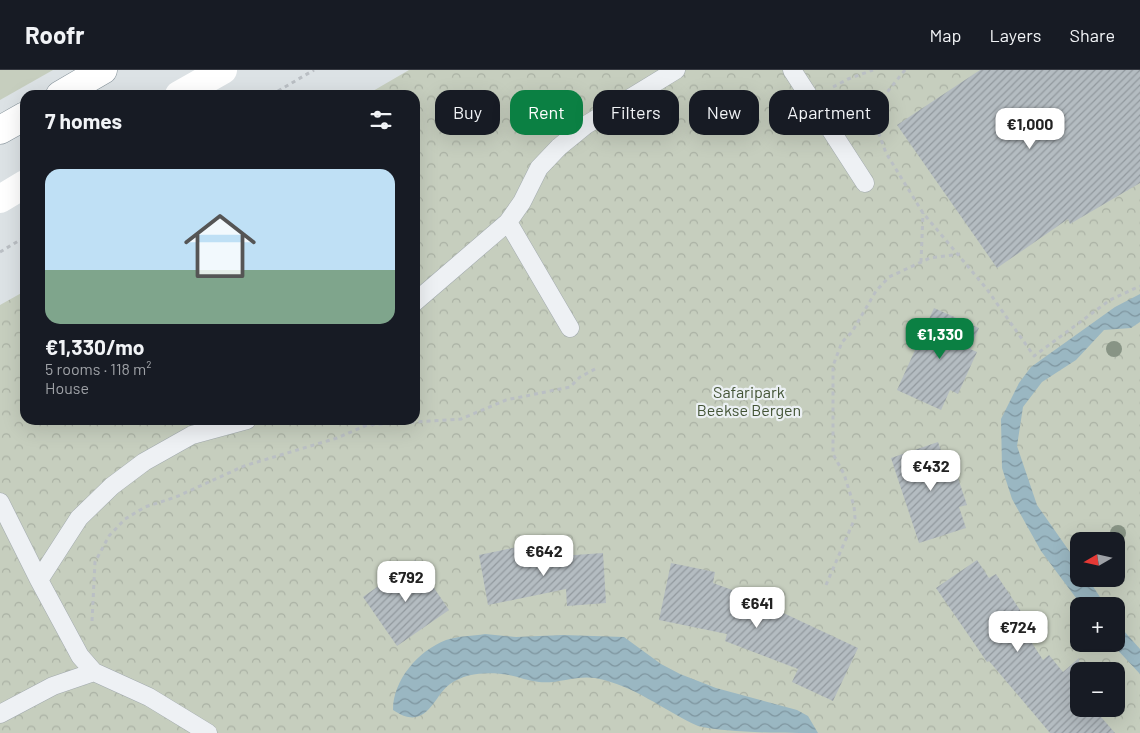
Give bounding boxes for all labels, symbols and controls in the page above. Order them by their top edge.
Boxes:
text: Roofr [25,20,84,49]
text: Map [929,24,961,46]
text: Layers [989,24,1042,46]
text: Share [1070,24,1115,46]
chip: Buy [435,90,500,135]
chip: Rent [510,90,583,135]
chip: Filters [593,90,679,135]
chip: New [689,90,759,135]
chip: Apartment [769,90,889,135]
icon: filters [367,106,395,134]
text: 7 homes [45,108,122,133]
pin: €1,000 [989,108,1071,150]
text: €1,000 [1007,114,1054,133]
icon: home [175,201,265,291]
pin: €1,330 [899,318,981,360]
text: €1,330 [917,324,963,343]
text: €1,330/mo [45,334,144,359]
text: 5 rooms · 118 m² [45,359,152,378]
text: House [45,378,89,397]
park label: Safaripark Beekse Bergen [697,382,801,419]
pin: €432 [901,450,961,492]
text: €432 [912,456,950,475]
north arrow [1070,532,1125,588]
map controls [1070,532,1125,717]
pin: €642 [514,534,574,577]
text: €642 [525,541,563,560]
pin: €792 [376,560,436,603]
text: €792 [388,567,424,586]
pin: €641 [727,586,787,629]
text: €641 [741,593,773,612]
button: + [1070,597,1125,652]
pin: €724 [988,610,1048,653]
text: €724 [1000,617,1036,636]
button: − [1070,662,1125,717]

